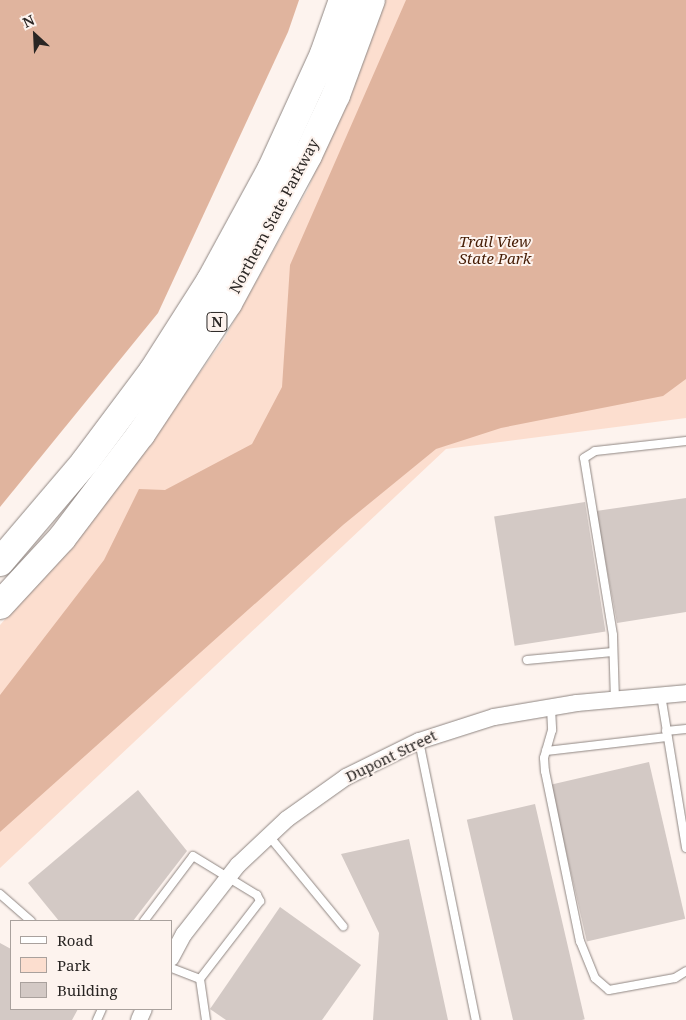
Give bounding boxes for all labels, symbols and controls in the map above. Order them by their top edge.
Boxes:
north arrow [10,10,60,60]
text: N [19,10,37,32]
street label: Northern State Parkway [226,136,322,296]
park label: Trail View State Park [459,232,531,267]
road number: N [206,311,228,334]
street label: Dupont Street [343,726,439,786]
legend [10,920,172,1010]
text: Road [57,930,93,950]
text: Park [57,955,90,975]
text: Building [57,980,118,1000]

